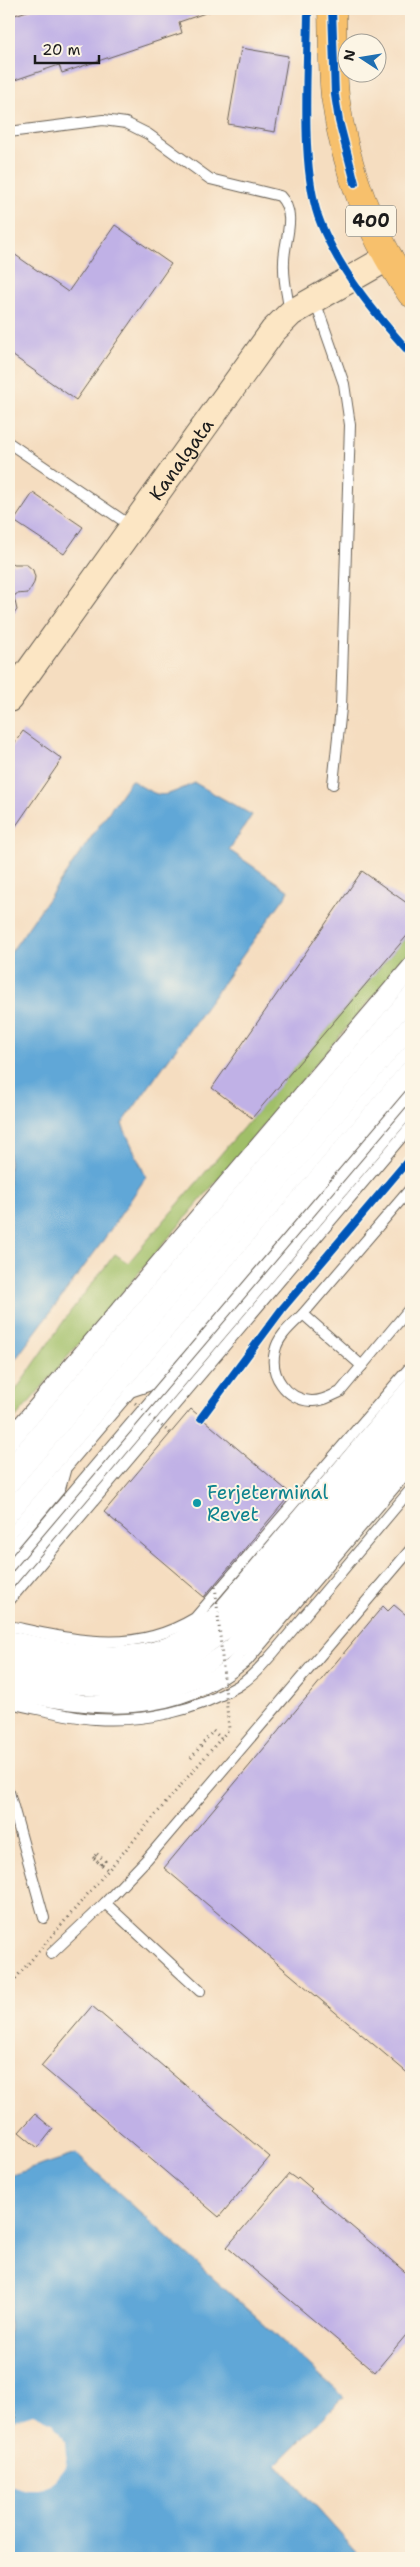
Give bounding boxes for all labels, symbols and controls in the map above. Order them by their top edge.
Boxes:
scale bar [35,32,99,64]
north arrow [338,32,388,82]
text: 20 m [42,40,81,60]
text: N [339,48,359,63]
road number: 400 [346,206,396,237]
street label: Kanalgata [143,413,219,505]
place label: Ferjeterminal Revet [207,1480,328,1527]
marker: Ferjeterminal Revet [191,1497,203,1509]

